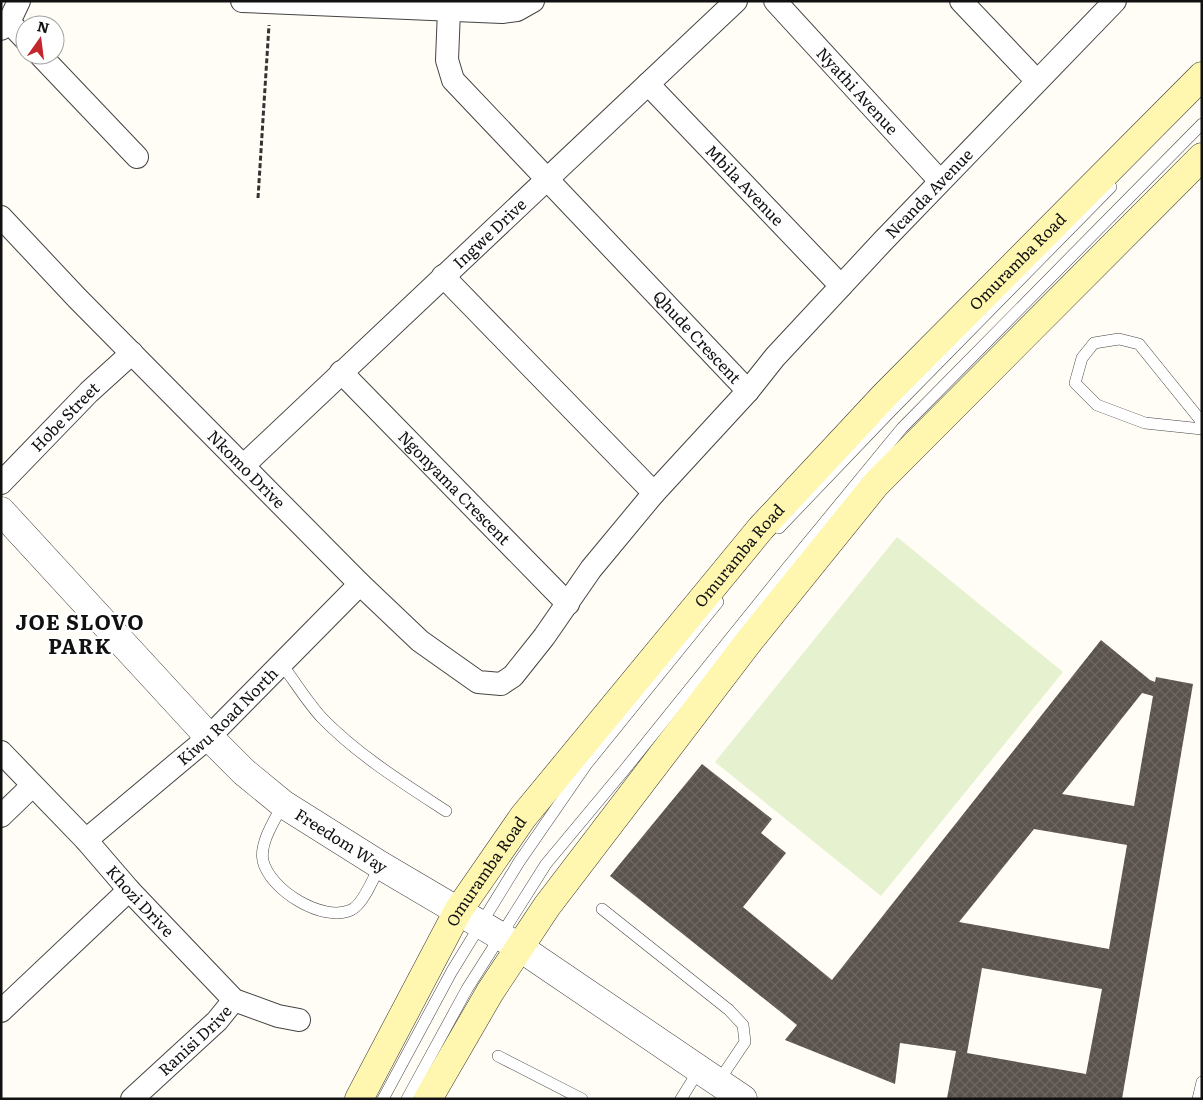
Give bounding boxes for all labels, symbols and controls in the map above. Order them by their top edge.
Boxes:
north arrow [15,15,65,65]
text: N [35,15,52,38]
street label: Nyathi Avenue [812,41,905,139]
street label: Mbila Avenue [701,139,790,230]
street label: Ncanda Avenue [879,142,978,243]
street label: Ingwe Drive [447,192,531,273]
street label: Omuramba Road [963,207,1071,315]
street label: Qhude Crescent [648,284,748,389]
street label: Hobe Street [25,375,104,457]
street label: Nkomo Drive [203,424,292,513]
street label: Ngonyama Crescent [393,425,517,550]
street label: Omuramba Road [688,498,789,612]
district label: JOE SLOVO PARK [15,605,145,660]
street label: Kiwu Road North [171,661,283,770]
street label: Freedom Way [291,802,393,878]
street label: Omuramba Road [439,810,531,930]
street label: Khozi Drive [101,859,180,942]
street label: Ranisi Drive [152,999,237,1081]

